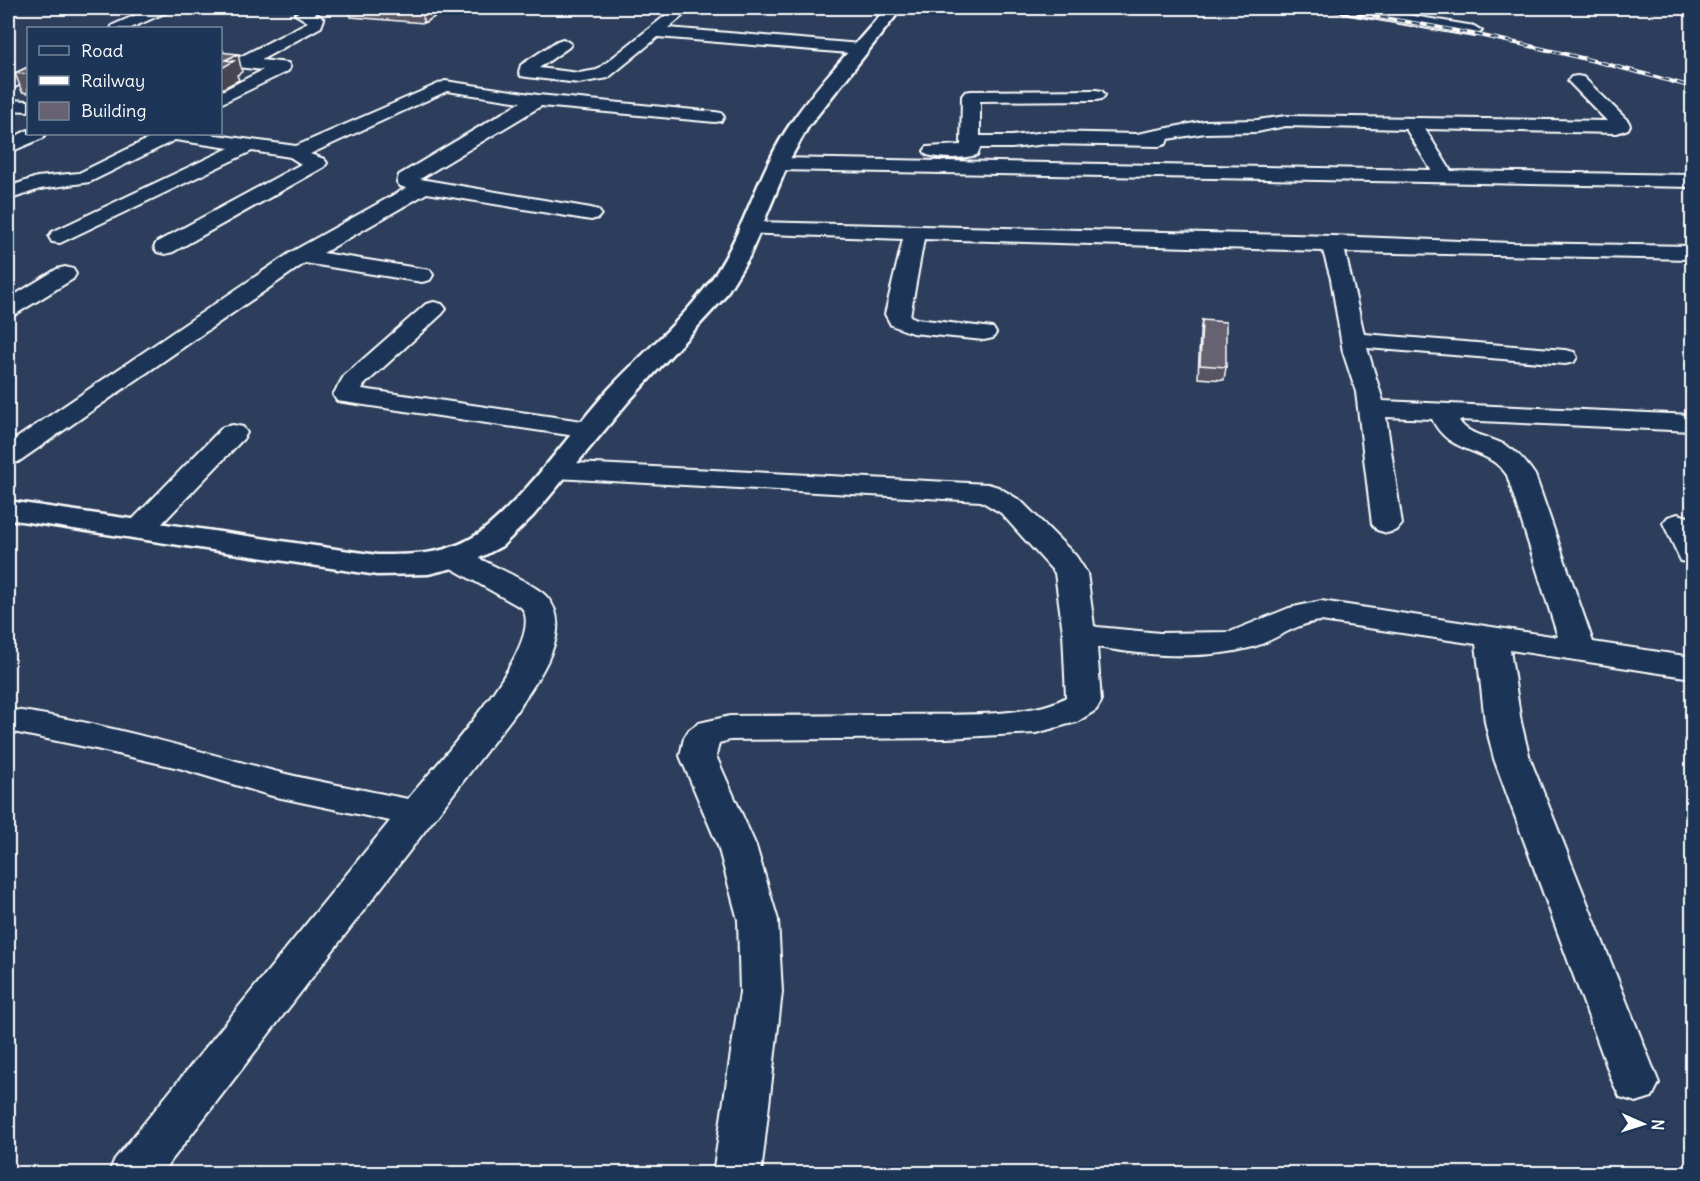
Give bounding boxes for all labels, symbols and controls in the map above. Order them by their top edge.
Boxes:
legend [27,27,222,135]
text: Road [81,39,124,62]
text: Railway [81,69,145,92]
text: Building [81,99,146,122]
north arrow [1613,1094,1673,1154]
text: N [1648,1119,1668,1131]

